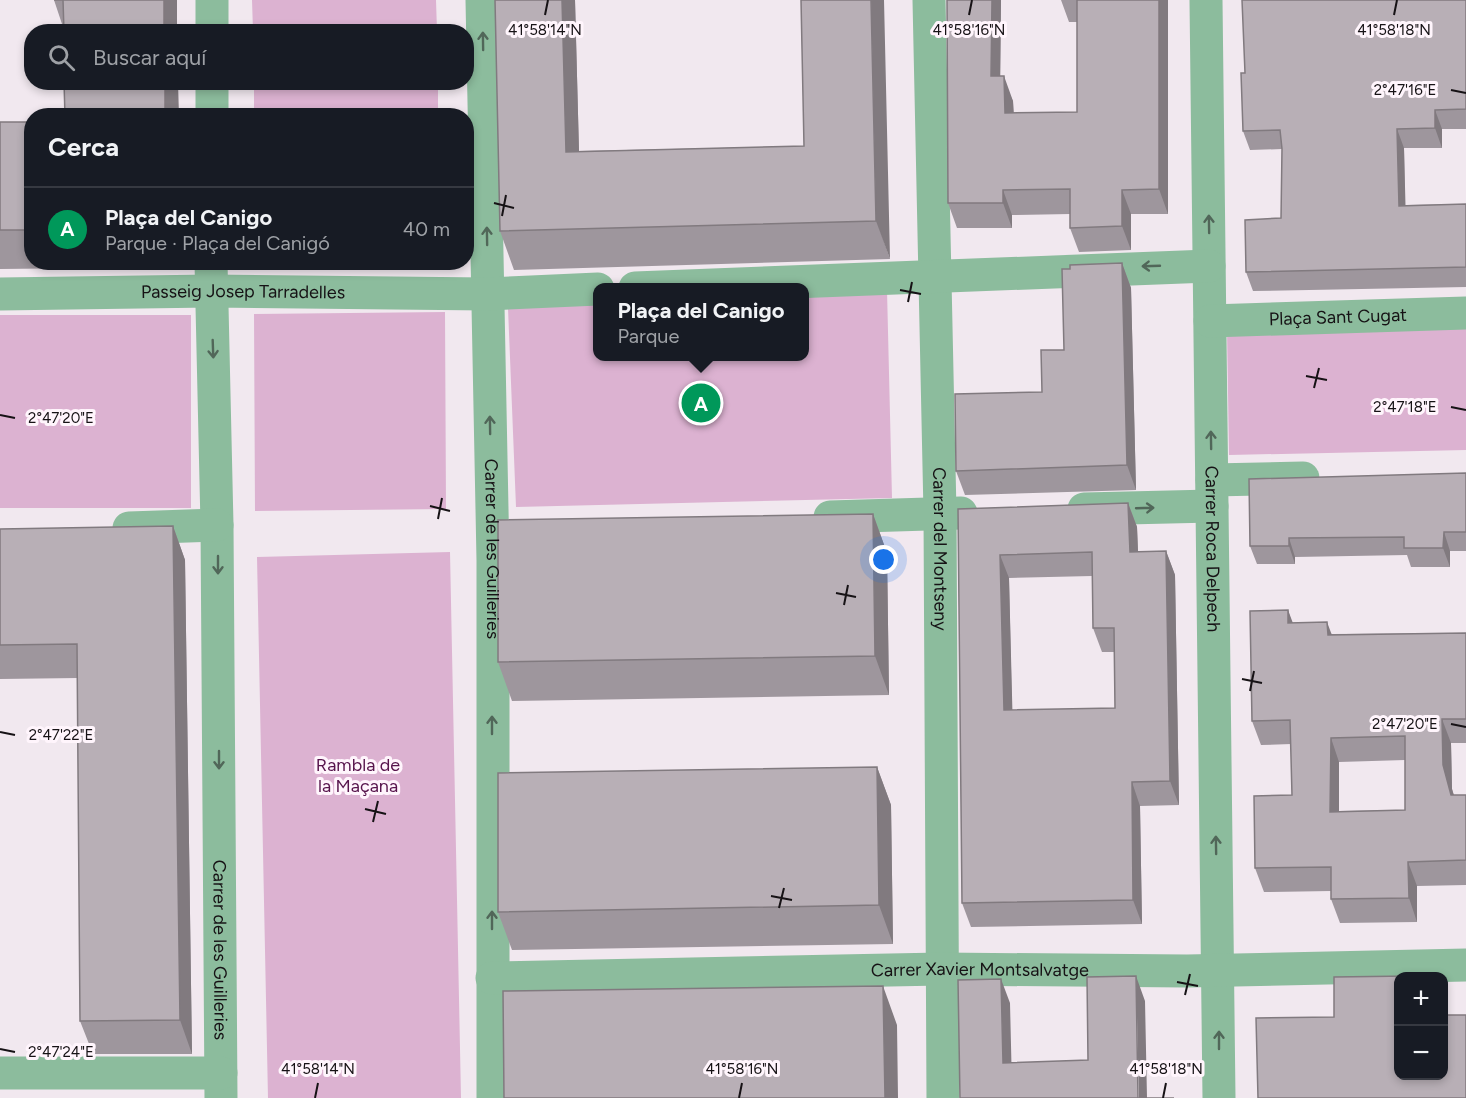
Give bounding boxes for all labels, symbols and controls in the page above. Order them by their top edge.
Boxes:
text: 41°58'14"N [508,21,582,39]
text: 41°58'16"N [933,21,1005,39]
text: 41°58'18"N [1357,21,1431,39]
search box [24,24,474,90]
one-way arrow [477,31,489,51]
icon: search [45,41,78,74]
text: Buscar aquí [93,44,206,71]
text: 2°47'16"E [1374,81,1436,99]
text: Cerca [48,131,119,163]
text: Plaça del Canigo [105,204,272,231]
one-way arrow [1203,214,1215,234]
text: A [60,217,75,241]
text: 40 m [403,217,450,241]
one-way arrow [481,226,492,246]
text: Parque · Plaça del Canigó [105,231,330,255]
one-way arrow [1141,261,1161,272]
street label: Passeig Josep Tarradelles [141,280,345,303]
popup [593,283,809,361]
text: Plaça del Canigo [617,297,785,324]
street label: Plaça Sant Cugat [1269,304,1408,330]
text: Parque [617,324,679,348]
one-way arrow [207,339,219,359]
pin: A [682,380,720,426]
text: 2°47'18"E [1373,398,1437,416]
text: 2°47'20"E [28,409,94,427]
one-way arrow [484,415,496,435]
one-way arrow [1205,430,1217,450]
street label: Carrer de les Guilleries [480,458,504,639]
street label: Carrer Roca Delpech [1201,466,1224,632]
street label: Carrer del Montseny [928,467,952,631]
one-way arrow [1134,502,1154,513]
your location [869,545,898,574]
one-way arrow [212,555,224,575]
one-way arrow [486,715,498,735]
text: 2°47'20"E [1372,715,1438,733]
text: 2°47'22"E [29,726,93,744]
one-way arrow [213,750,225,770]
park label: Rambla de la Maçana [316,754,400,797]
one-way arrow [1210,835,1221,855]
street label: Carrer de les Guilleries [208,860,232,1040]
one-way arrow [486,910,498,930]
street label: Carrer Xavier Montsalvatge [871,958,1089,981]
map controls [1394,972,1448,1080]
button: + [1394,972,1448,1026]
button: − [1394,1026,1448,1080]
one-way arrow [1213,1030,1225,1050]
text: 2°47'24"E [28,1043,94,1061]
text: 41°58'14"N [281,1060,355,1078]
text: 41°58'16"N [706,1060,778,1078]
text: 41°58'18"N [1129,1060,1203,1078]

